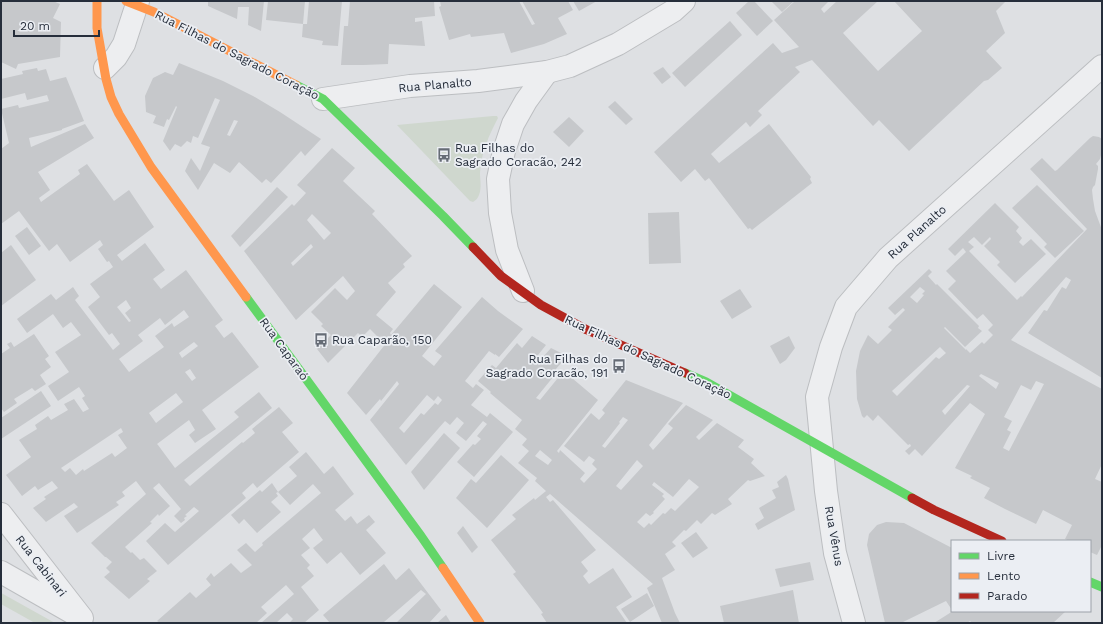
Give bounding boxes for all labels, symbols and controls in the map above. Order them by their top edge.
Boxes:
street label: Rua Filhas do Sagrado Coração [153,7,321,103]
scale bar [14,12,99,38]
text: 20 m [20,19,50,33]
street label: Rua Planalto [398,75,472,95]
place label: Rua Filhas do Sagrado Coracão, 242 [455,141,582,169]
bus stop icon: Rua Filhas do Sagrado Coracão, 242 [436,147,452,163]
street label: Rua Planalto [885,202,949,262]
street label: Rua Filhas do Sagrado Coração [562,312,734,402]
street label: Rua Caparaó [257,315,311,383]
bus stop icon: Rua Caparão, 150 [313,332,329,348]
place label: Rua Caparão, 150 [332,333,432,347]
place label: Rua Filhas do Sagrado Coracão, 191 [486,352,608,380]
bus stop icon: Rua Filhas do Sagrado Coracão, 191 [611,358,627,374]
street label: Rua Vênus [822,505,846,567]
street label: Rua Cabinari [13,533,69,599]
legend [951,540,1091,612]
text: Livre [987,549,1015,563]
text: Lento [987,569,1021,583]
text: Parado [987,589,1027,603]

